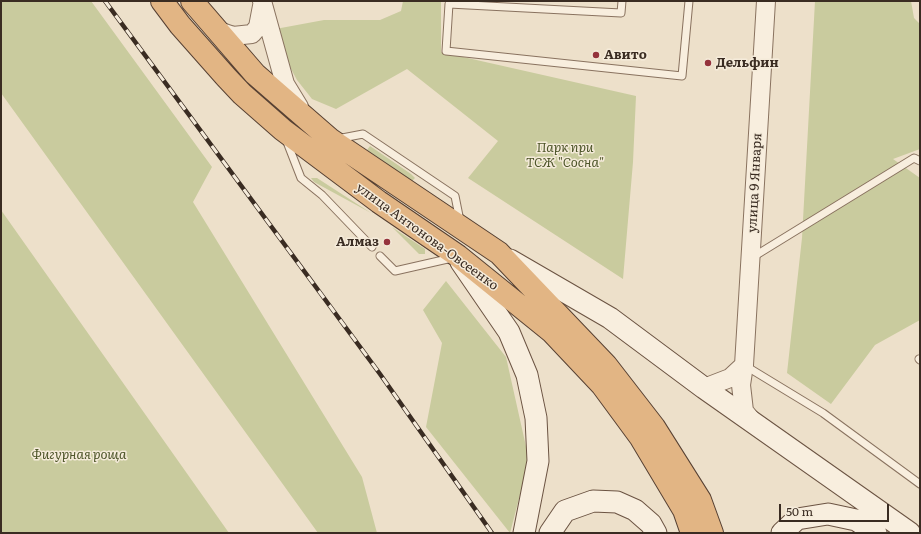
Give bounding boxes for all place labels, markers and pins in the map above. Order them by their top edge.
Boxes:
place label: Авито [604,47,647,63]
marker: Авито [591,50,601,60]
place label: Дельфин [716,55,779,71]
marker: Дельфин [703,58,713,68]
place label: Алмаз [336,234,379,250]
marker: Алмаз [382,237,392,247]

